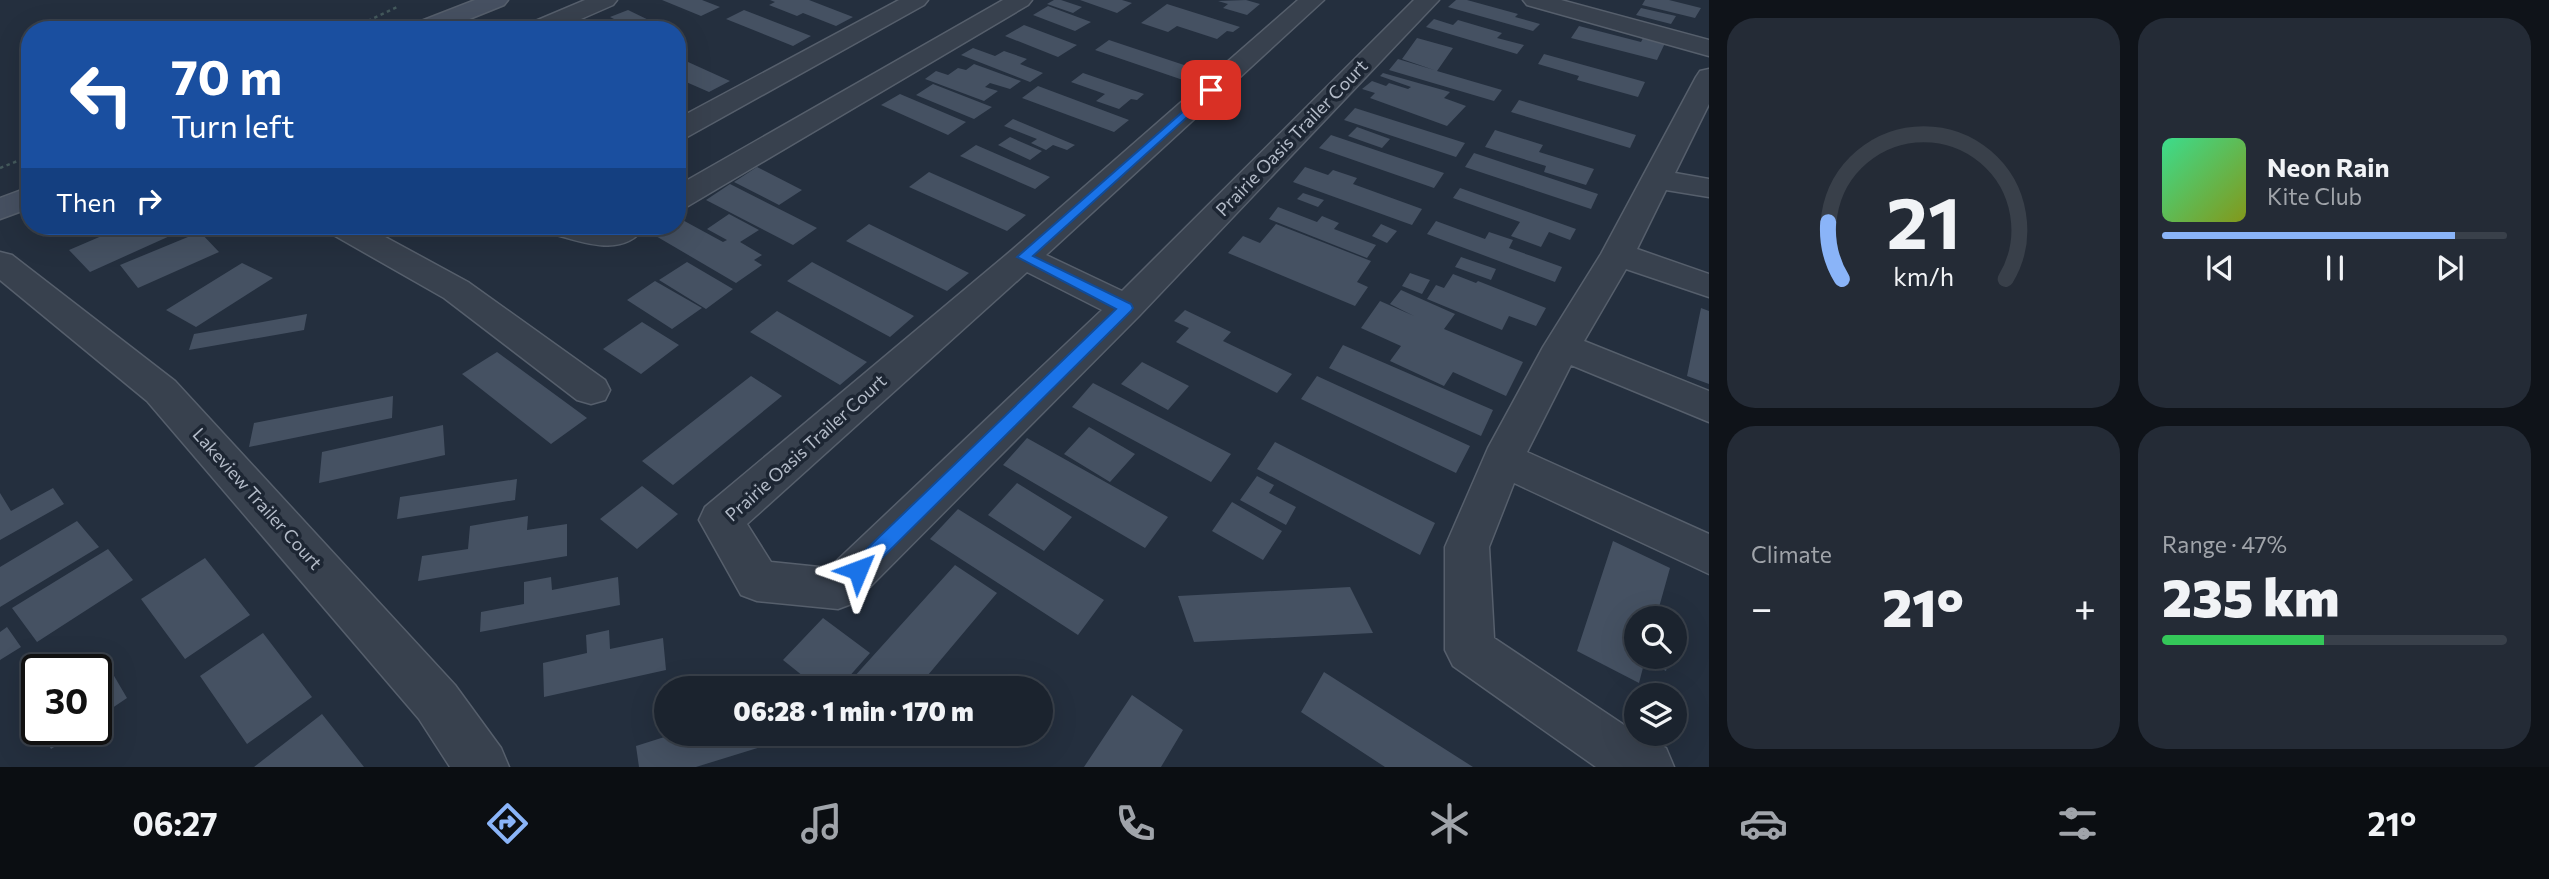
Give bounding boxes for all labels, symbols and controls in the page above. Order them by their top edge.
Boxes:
text: 70 m [171,45,282,105]
icon: left [56,49,147,140]
street label: Prairie Oasis Trailer Court [1211,54,1372,220]
pin [1181,60,1241,120]
icon: arrive [1192,71,1230,109]
text: Turn left [171,105,295,145]
text: Neon Rain [2267,151,2390,182]
text: 21 [1886,175,1961,264]
icon: right [130,182,168,220]
text: Kite Club [2267,182,2362,210]
text: Then [56,186,116,217]
icon: previous [2201,249,2239,287]
icon: pause [2316,249,2354,287]
icon: next [2431,249,2469,287]
text: km/h [1893,261,1954,291]
street label: Prairie Oasis Trailer Court [720,369,890,525]
street label: Lakeview Trailer Court [188,423,327,574]
text: Range · 47% [2162,530,2287,558]
position arrow [821,533,895,607]
text: Climate [1751,540,1832,568]
text: 235 km [2162,564,2339,628]
text: 21° [1882,574,1964,638]
text: − [1751,583,1773,630]
text: + [2074,583,2096,630]
map controls [1624,606,1687,746]
button: search [1624,606,1687,669]
speed limit sign: 30 [21,654,112,745]
button: layers [1624,683,1687,746]
text: 06:28 · 1 min · 170 m [733,695,974,726]
icon: directions [483,799,532,848]
icon: music [797,799,846,848]
icon: phone [1111,799,1160,848]
icon: climate [1425,799,1474,848]
icon: car [1739,799,1788,848]
icon: filters [2053,799,2102,848]
text: 06:27 [133,803,218,843]
text: 21° [2367,803,2416,843]

